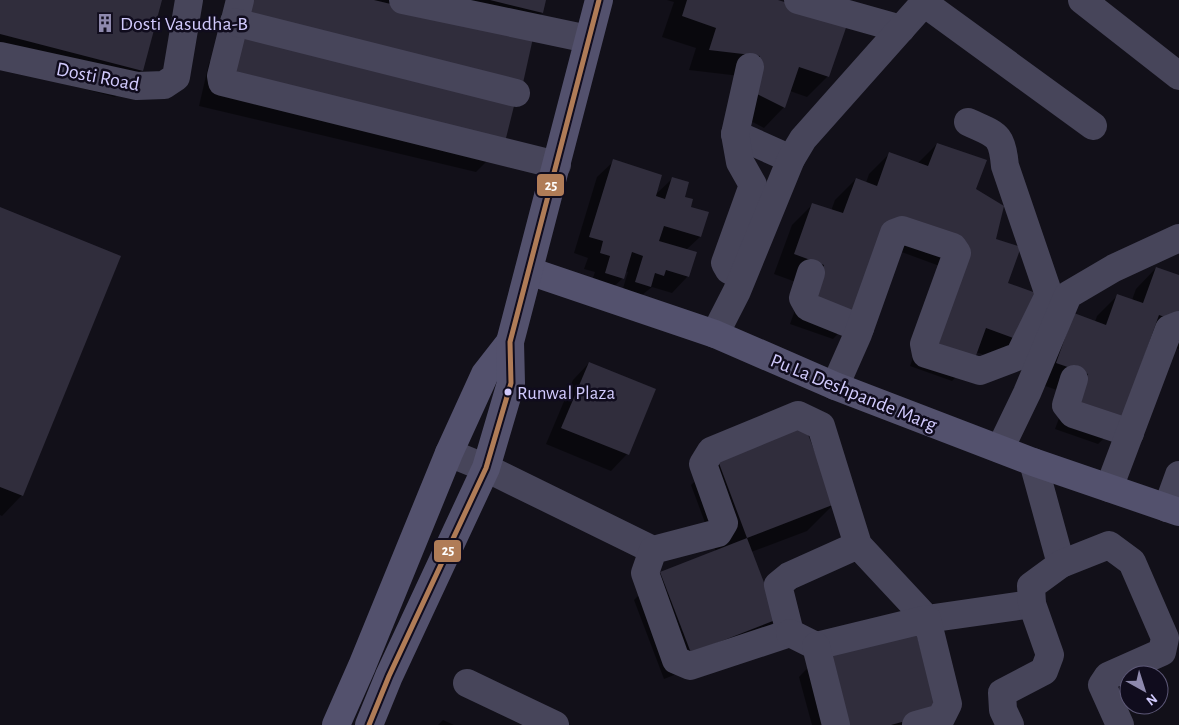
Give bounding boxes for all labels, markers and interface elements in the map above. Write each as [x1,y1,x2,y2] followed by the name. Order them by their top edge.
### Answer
[94,12,116,34] building icon: Dosti Vasudha-B
[120,14,248,34] place label: Dosti Vasudha-B
[54,59,141,95] street label: Dosti Road
[536,173,565,197] line badge: 25
[545,179,557,193] text: 25
[768,350,940,436] street label: Pu La Deshpande Marg
[517,384,615,403] place label: Runwal Plaza
[503,387,513,397] marker: Runwal Plaza
[433,539,462,563] line badge: 25
[442,544,454,558] text: 25
[1119,665,1169,715] north arrow
[1143,691,1160,708] text: N

